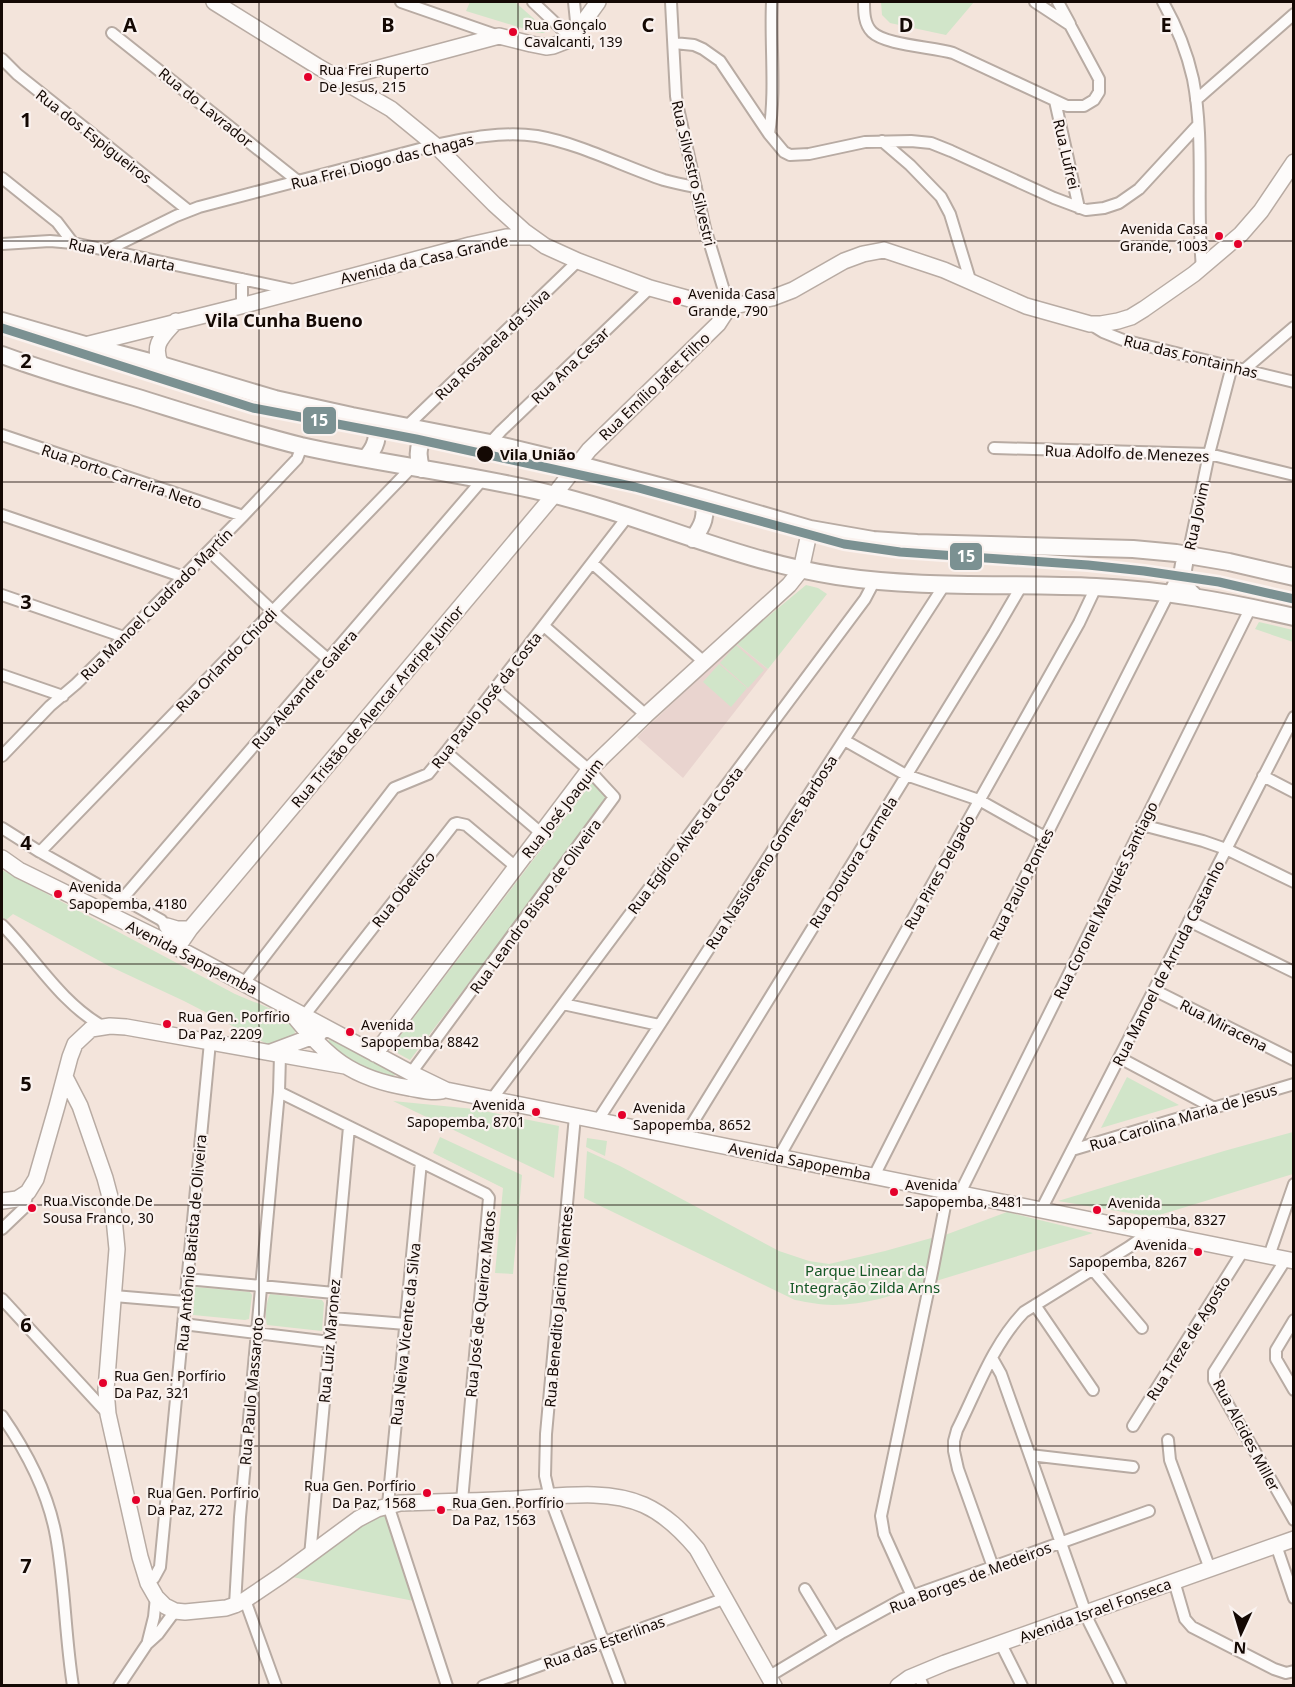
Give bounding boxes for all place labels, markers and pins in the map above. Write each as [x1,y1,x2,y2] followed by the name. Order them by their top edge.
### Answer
[524,15,623,51] place label: Rua Gonçalo Cavalcanti, 139
[507,26,519,38] marker: Rua Gonçalo Cavalcanti, 139
[319,60,429,96] place label: Rua Frei Ruperto De Jesus, 215
[302,71,314,83] marker: Rua Frei Ruperto De Jesus, 215
[1120,219,1208,255] place label: Avenida Casa Grande, 1003
[1213,230,1225,242] marker: Avenida Casa Grande, 1003
[1232,238,1244,250] unlabelled marker
[688,284,776,320] place label: Avenida Casa Grande, 790
[671,295,683,307] marker: Avenida Casa Grande, 790
[475,444,495,464] marker: Vila União
[500,444,576,464] place label: Vila União
[69,877,187,913] place label: Avenida Sapopemba, 4180
[52,888,64,900] marker: Avenida Sapopemba, 4180
[178,1007,290,1043] place label: Rua Gen. Porfírio Da Paz, 2209
[361,1015,479,1051] place label: Avenida Sapopemba, 8842
[161,1018,173,1030] marker: Rua Gen. Porfírio Da Paz, 2209
[344,1026,356,1038] marker: Avenida Sapopemba, 8842
[407,1095,525,1131] place label: Avenida Sapopemba, 8701
[633,1098,751,1134] place label: Avenida Sapopemba, 8652
[530,1106,542,1118] marker: Avenida Sapopemba, 8701
[616,1109,628,1121] marker: Avenida Sapopemba, 8652
[905,1175,1023,1211] place label: Avenida Sapopemba, 8481
[888,1186,900,1198] marker: Avenida Sapopemba, 8481
[43,1191,154,1227] place label: Rua Visconde De Sousa Franco, 30
[1108,1193,1226,1229] place label: Avenida Sapopemba, 8327
[26,1202,38,1214] marker: Rua Visconde De Sousa Franco, 30
[1091,1204,1103,1216] marker: Avenida Sapopemba, 8327
[1069,1235,1187,1271] place label: Avenida Sapopemba, 8267
[1192,1246,1204,1258] marker: Avenida Sapopemba, 8267
[114,1366,226,1402] place label: Rua Gen. Porfírio Da Paz, 321
[97,1377,109,1389] marker: Rua Gen. Porfírio Da Paz, 321
[304,1476,416,1512] place label: Rua Gen. Porfírio Da Paz, 1568
[147,1483,259,1519] place label: Rua Gen. Porfírio Da Paz, 272
[421,1487,433,1499] marker: Rua Gen. Porfírio Da Paz, 1568
[452,1493,564,1529] place label: Rua Gen. Porfírio Da Paz, 1563
[130,1494,142,1506] marker: Rua Gen. Porfírio Da Paz, 272
[435,1504,447,1516] marker: Rua Gen. Porfírio Da Paz, 1563

